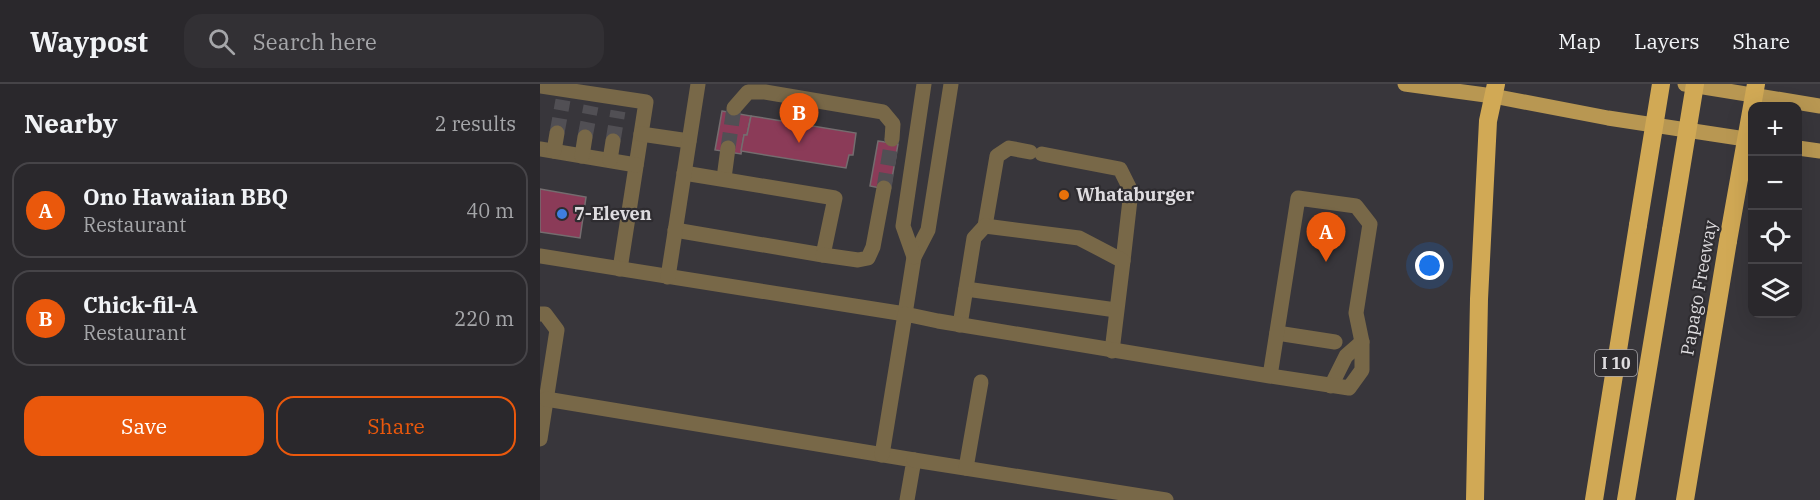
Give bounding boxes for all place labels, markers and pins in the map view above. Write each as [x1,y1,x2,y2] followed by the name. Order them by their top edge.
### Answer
[780,94,818,143] pin: B
[1076,183,1194,206] place label: Whataburger
[1057,188,1071,202] marker: Whataburger
[574,202,652,225] place label: 7-Eleven
[555,207,569,221] marker: 7-Eleven
[1306,212,1346,262] pin: A

